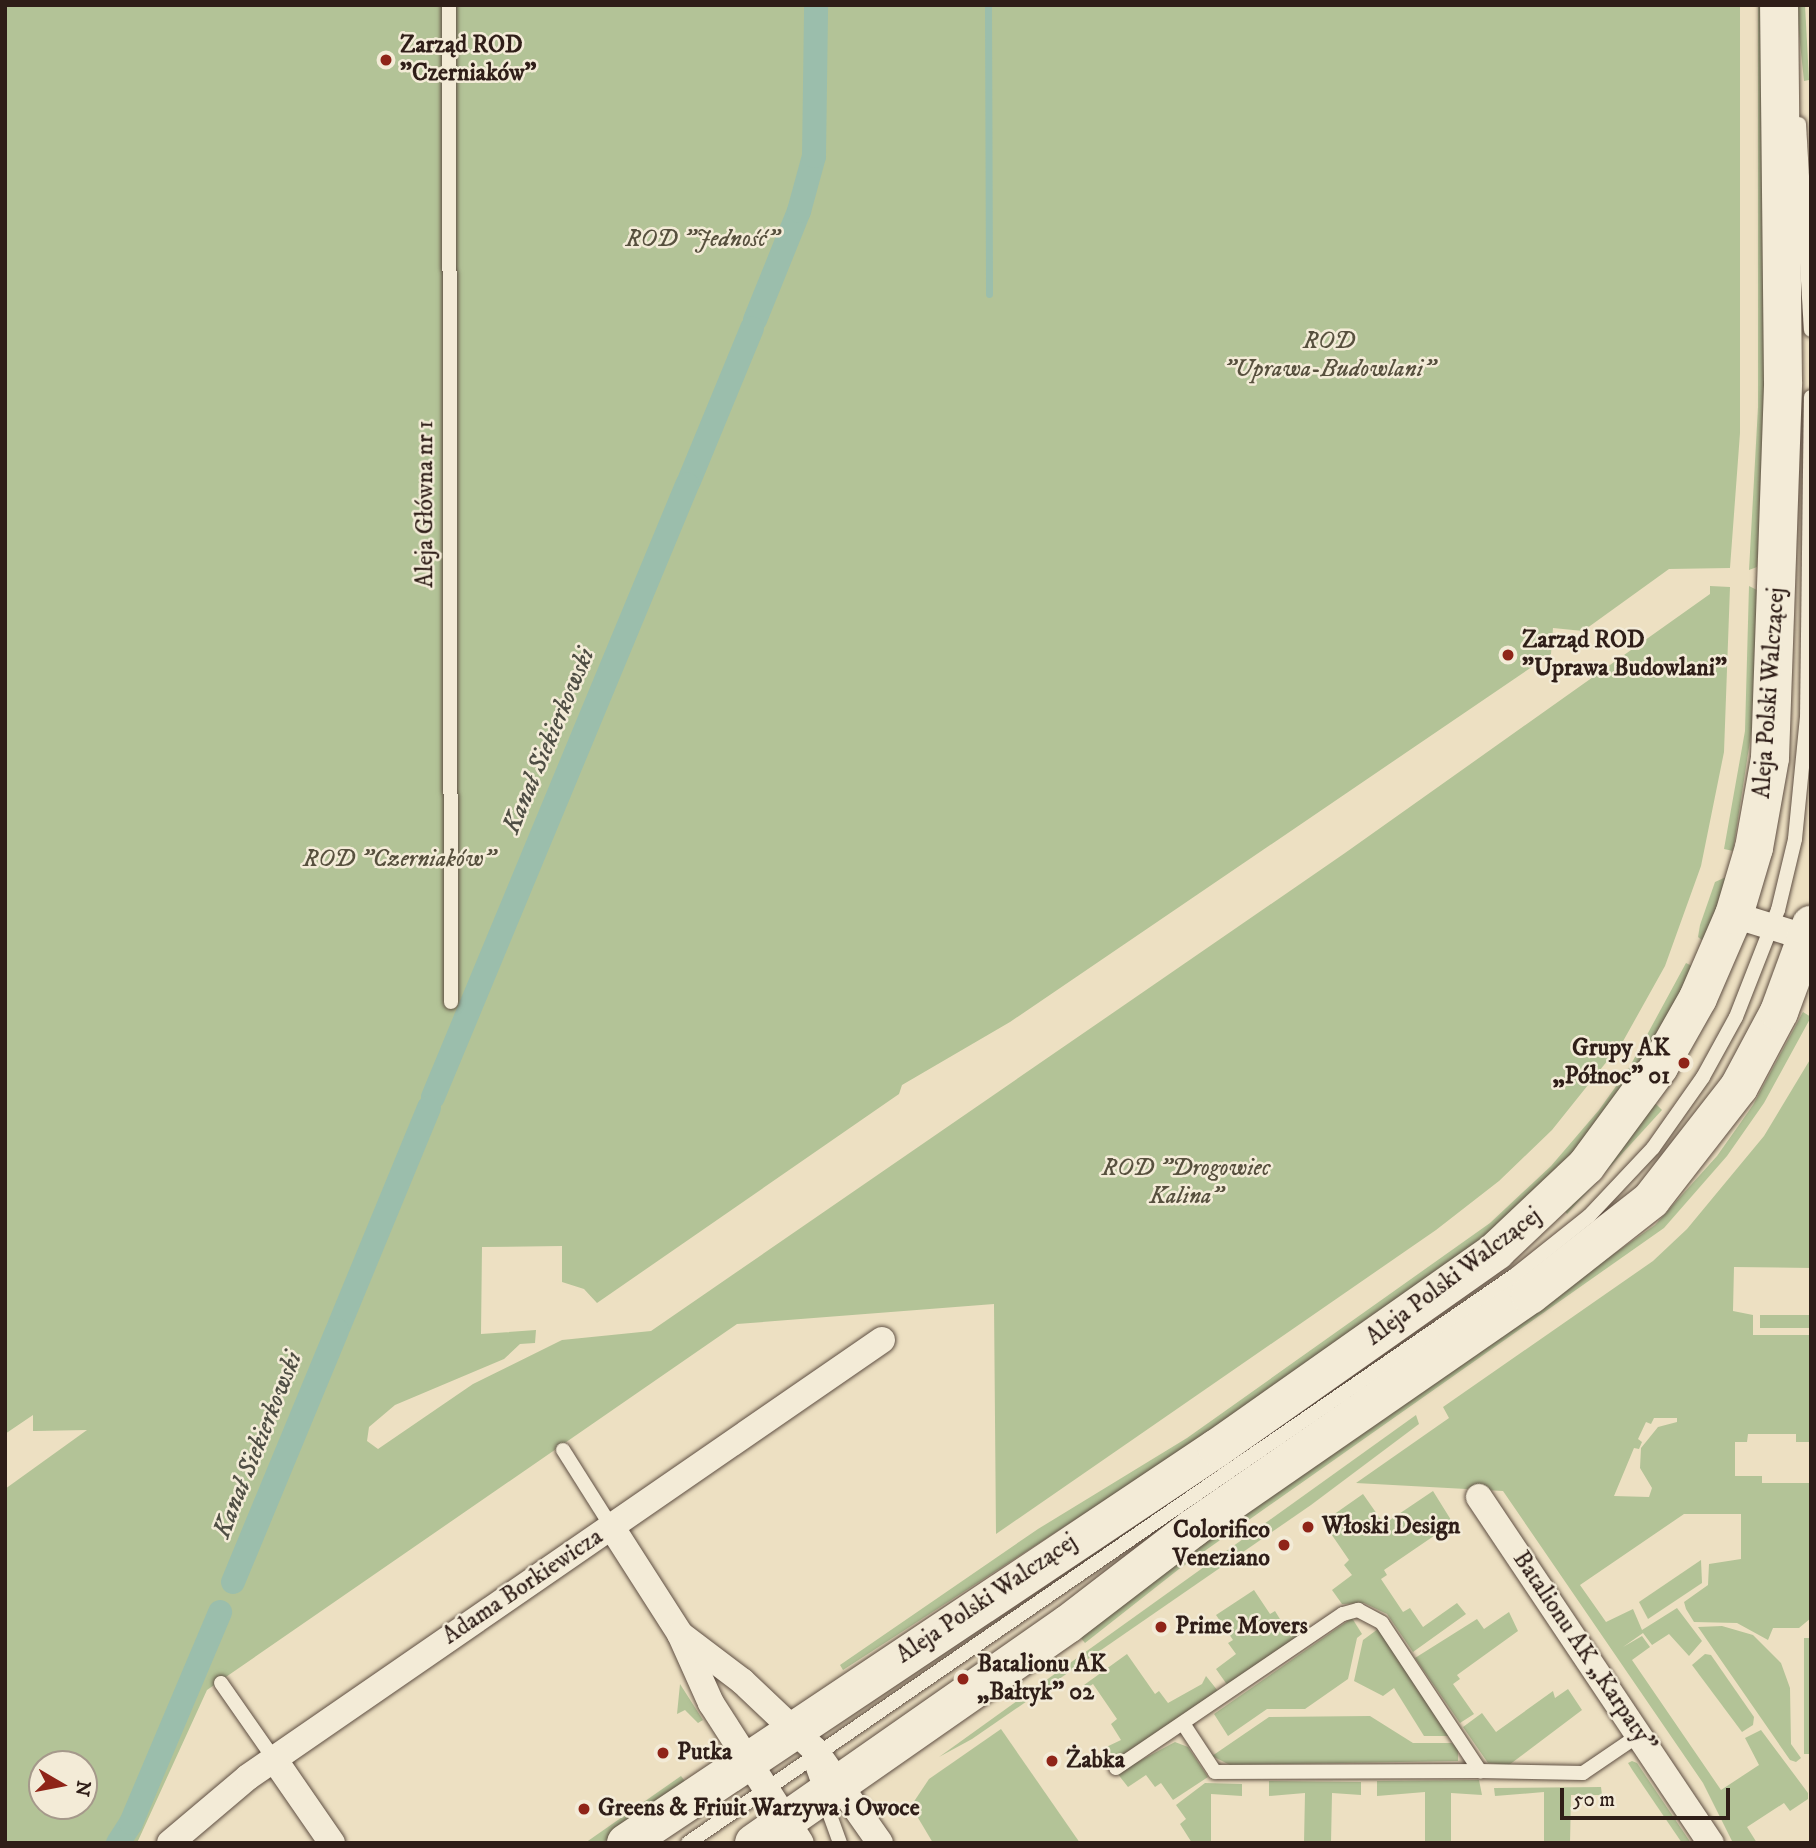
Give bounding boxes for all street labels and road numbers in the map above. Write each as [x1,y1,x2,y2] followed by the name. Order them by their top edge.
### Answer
[412,420,440,588] street label: Aleja Główna nr 1
[1748,586,1792,800] street label: Aleja Polski Walczącej
[1361,1202,1547,1352] street label: Aleja Polski Walczącej
[437,1523,609,1651] street label: Adama Borkiewicza
[891,1528,1083,1670] street label: Aleja Polski Walczącej
[1506,1546,1662,1758] street label: Batalionu AK „Karpaty”

